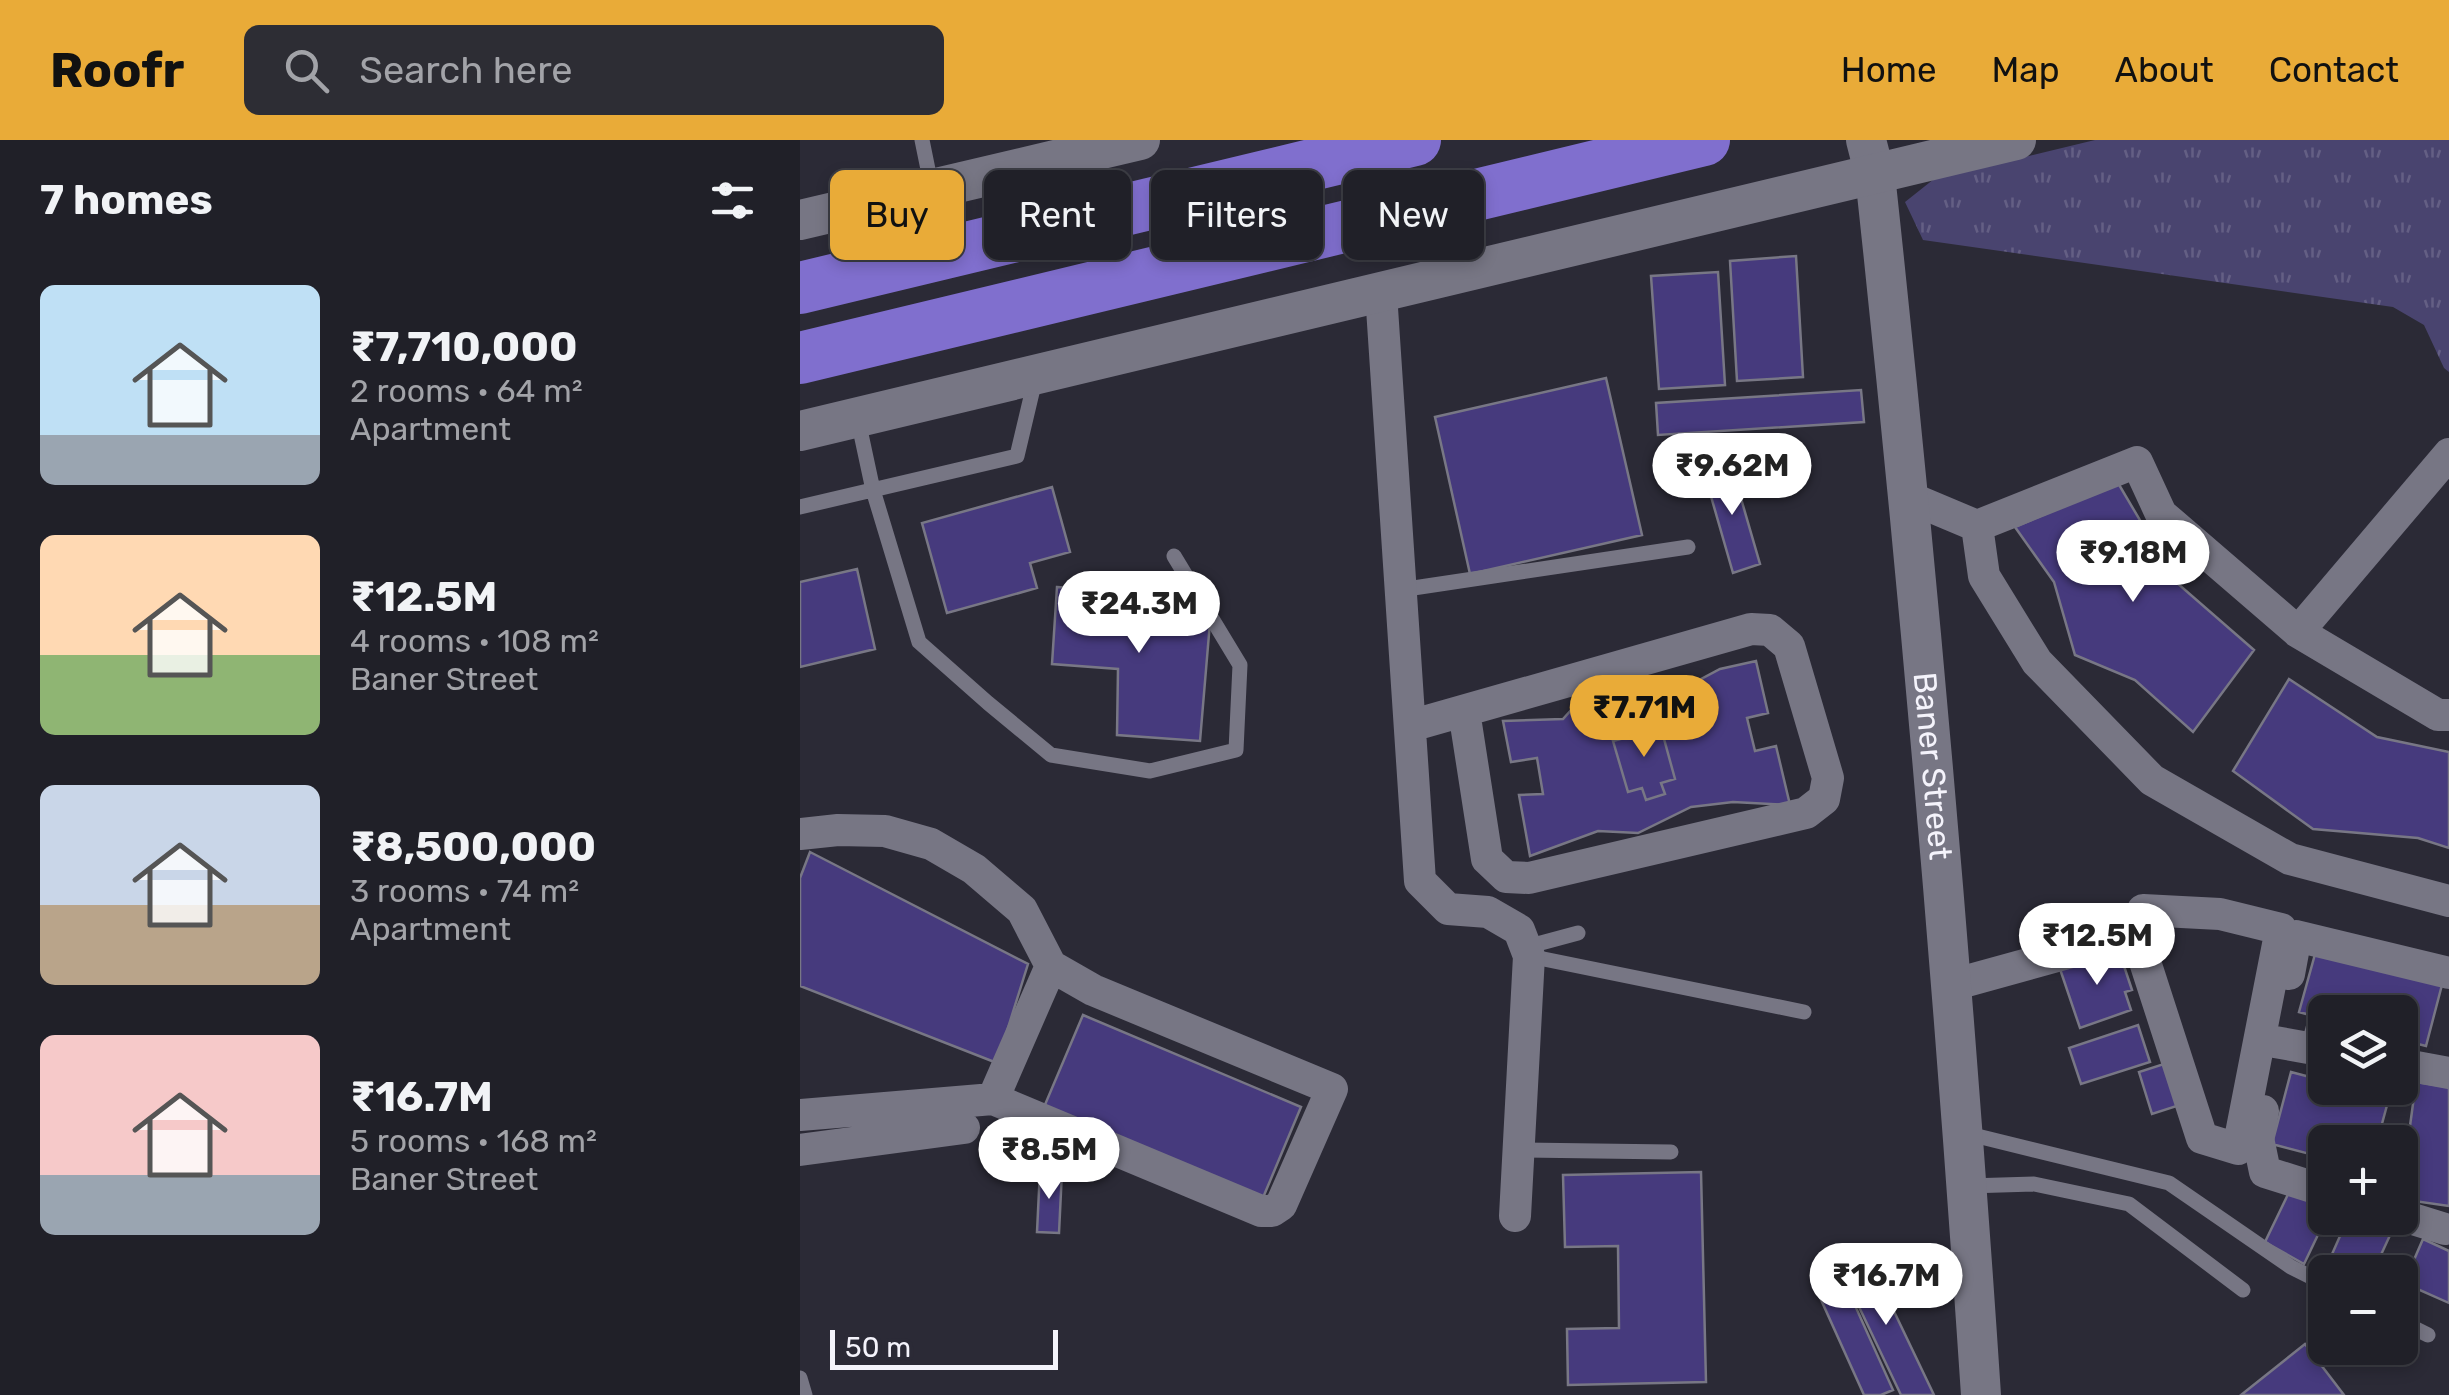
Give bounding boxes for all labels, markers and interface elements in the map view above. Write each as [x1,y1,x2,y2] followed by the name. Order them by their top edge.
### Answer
[244,25,944,115] search box
[50,42,184,99] text: Roofr
[279,43,334,98] icon: search
[359,47,573,93] text: Search here
[1841,49,1937,91] text: Home
[1992,49,2060,91] text: Map
[2115,49,2214,91] text: About
[2269,49,2399,91] text: Contact
[830,170,964,260] chip: Buy
[984,170,1131,260] chip: Rent
[1151,170,1323,260] chip: Filters
[1343,170,1484,260] chip: New
[705,173,760,228] icon: filters
[40,175,213,225] text: 7 homes
[350,322,578,372] text: ₹7,710,000
[120,325,240,445] icon: home
[350,372,583,410] text: 2 rooms · 64 m²
[350,410,511,448] text: Apartment
[1651,433,1813,518] pin: ₹9.62M
[1674,446,1790,484] text: ₹9.62M
[2052,520,2214,605] pin: ₹9.18M
[2078,533,2188,571] text: ₹9.18M
[1058,571,1220,656] pin: ₹24.3M
[350,572,497,622] text: ₹12.5M
[120,575,240,695] icon: home
[1080,584,1198,622] text: ₹24.3M
[350,622,599,660] text: 4 rooms · 108 m²
[350,660,538,698] text: Baner Street
[1906,671,1960,861] street label: Baner Street
[1563,675,1725,760] pin: ₹7.71M
[1592,688,1696,726] text: ₹7.71M
[350,822,596,872] text: ₹8,500,000
[120,825,240,945] icon: home
[350,872,579,910] text: 3 rooms · 74 m²
[2016,903,2178,988] pin: ₹12.5M
[350,910,511,948] text: Apartment
[2041,916,2153,954] text: ₹12.5M
[2308,995,2418,1365] map controls
[2308,995,2418,1105] button: layers
[350,1072,493,1122] text: ₹16.7M
[120,1075,240,1195] icon: home
[979,1117,1119,1202] pin: ₹8.5M
[350,1122,597,1160] text: 5 rooms · 168 m²
[2308,1125,2418,1235] button: +
[1001,1130,1097,1168] text: ₹8.5M
[350,1160,538,1198] text: Baner Street
[1805,1243,1967,1328] pin: ₹16.7M
[2308,1255,2418,1365] button: −
[1832,1256,1940,1294] text: ₹16.7M
[830,1325,1058,1370] scale bar
[845,1331,911,1364] text: 50 m

